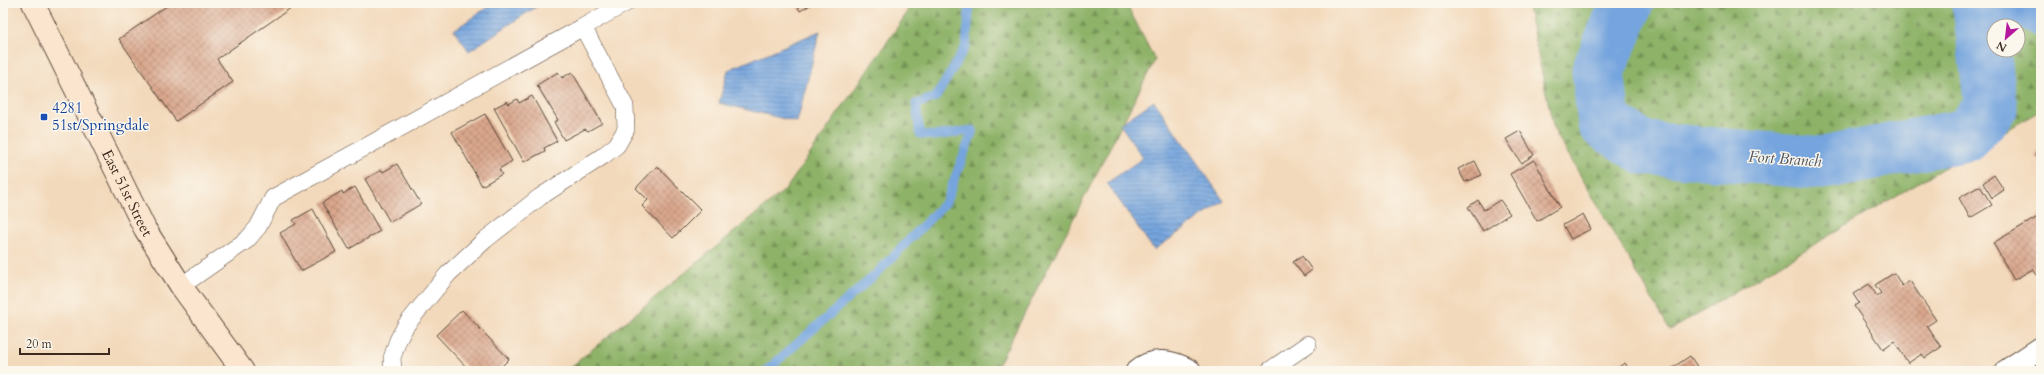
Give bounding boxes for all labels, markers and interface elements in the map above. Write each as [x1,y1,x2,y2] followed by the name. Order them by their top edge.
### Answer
[1986,18,2026,58] north arrow
[1993,37,2009,55] text: N
[52,98,149,135] place label: 4281 51st/Springdale
[39,112,49,122] marker: 4281 51st/Springdale
[1748,145,1822,173] water label: Fort Branch
[97,146,157,241] street label: East 51st Street
[20,330,109,356] scale bar
[26,336,53,352] text: 20 m

